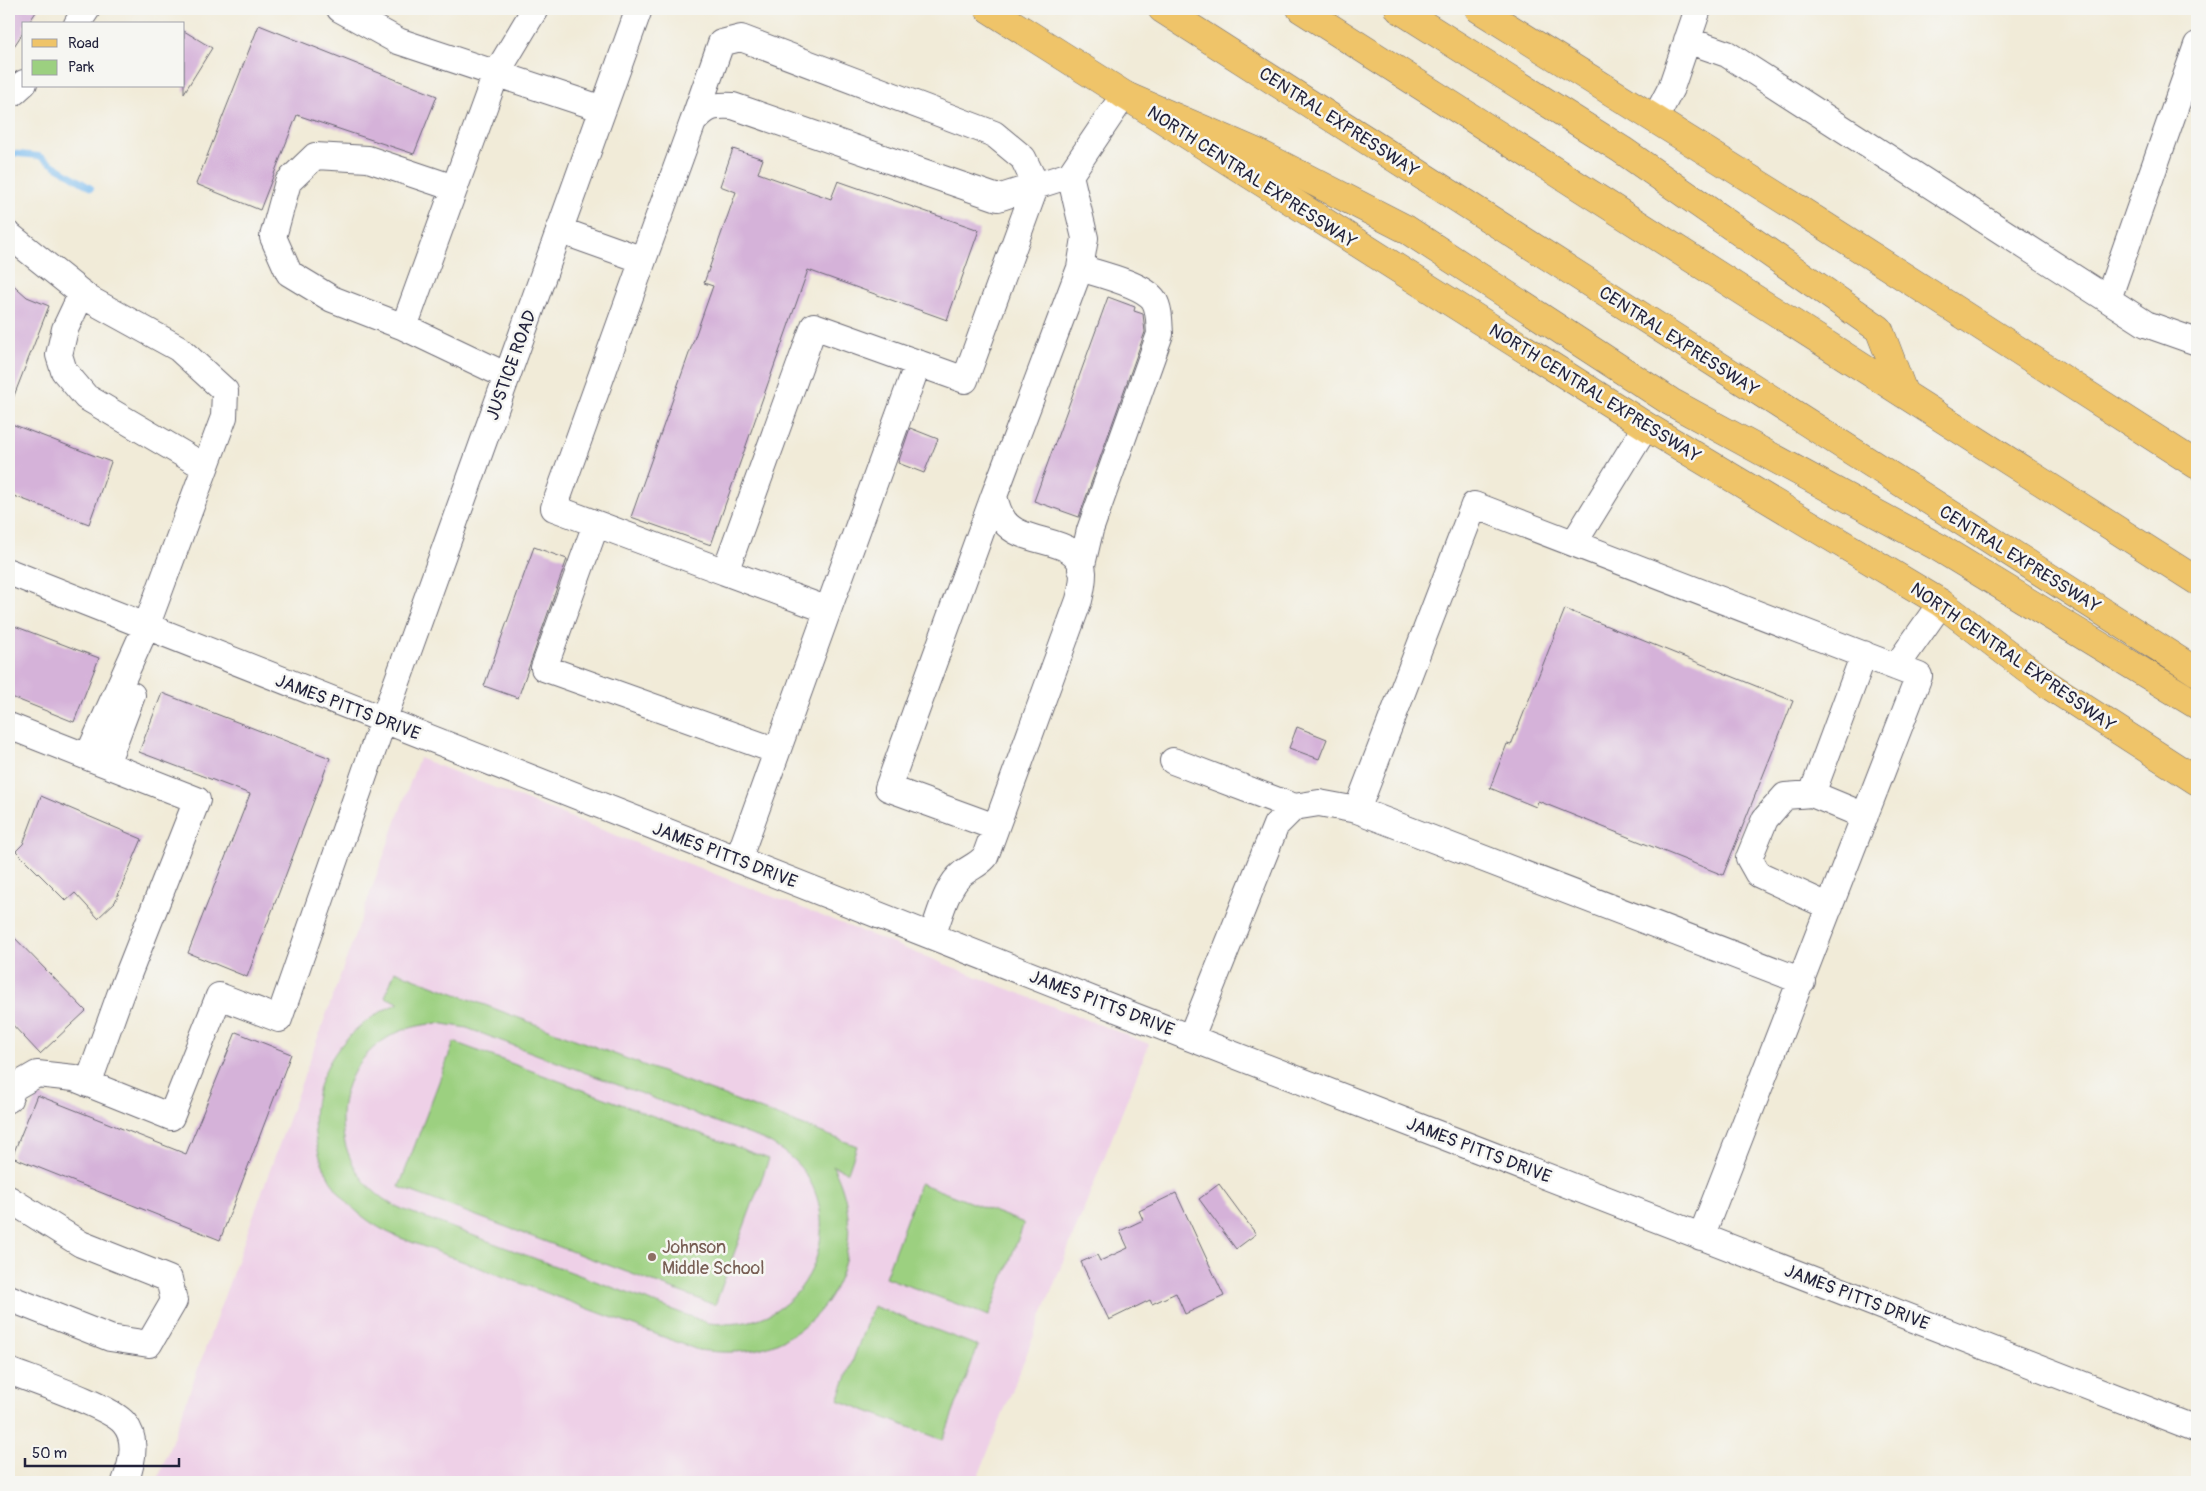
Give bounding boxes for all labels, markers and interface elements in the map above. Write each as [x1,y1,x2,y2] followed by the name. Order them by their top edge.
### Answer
[22,22,185,88] legend
[68,34,99,53] text: Road
[68,58,95,77] text: Park
[1255,62,1423,183] street label: CENTRAL EXPRESSWAY
[1143,101,1361,254] street label: NORTH CENTRAL EXPRESSWAY
[1595,281,1763,402] street label: CENTRAL EXPRESSWAY
[481,307,542,423] street label: JUSTICE ROAD
[1485,319,1705,468] street label: NORTH CENTRAL EXPRESSWAY
[1935,500,2105,619] street label: CENTRAL EXPRESSWAY
[1906,578,2120,737] street label: NORTH CENTRAL EXPRESSWAY
[272,669,424,746] street label: JAMES PITTS DRIVE
[649,817,801,894] street label: JAMES PITTS DRIVE
[1026,965,1178,1042] street label: JAMES PITTS DRIVE
[1403,1112,1555,1189] street label: JAMES PITTS DRIVE
[662,1236,765,1280] place label: Johnson Middle School
[646,1251,658,1263] marker: Johnson Middle School
[1781,1259,1933,1336] street label: JAMES PITTS DRIVE
[25,1436,179,1468] scale bar
[32,1444,67,1463] text: 50 m

